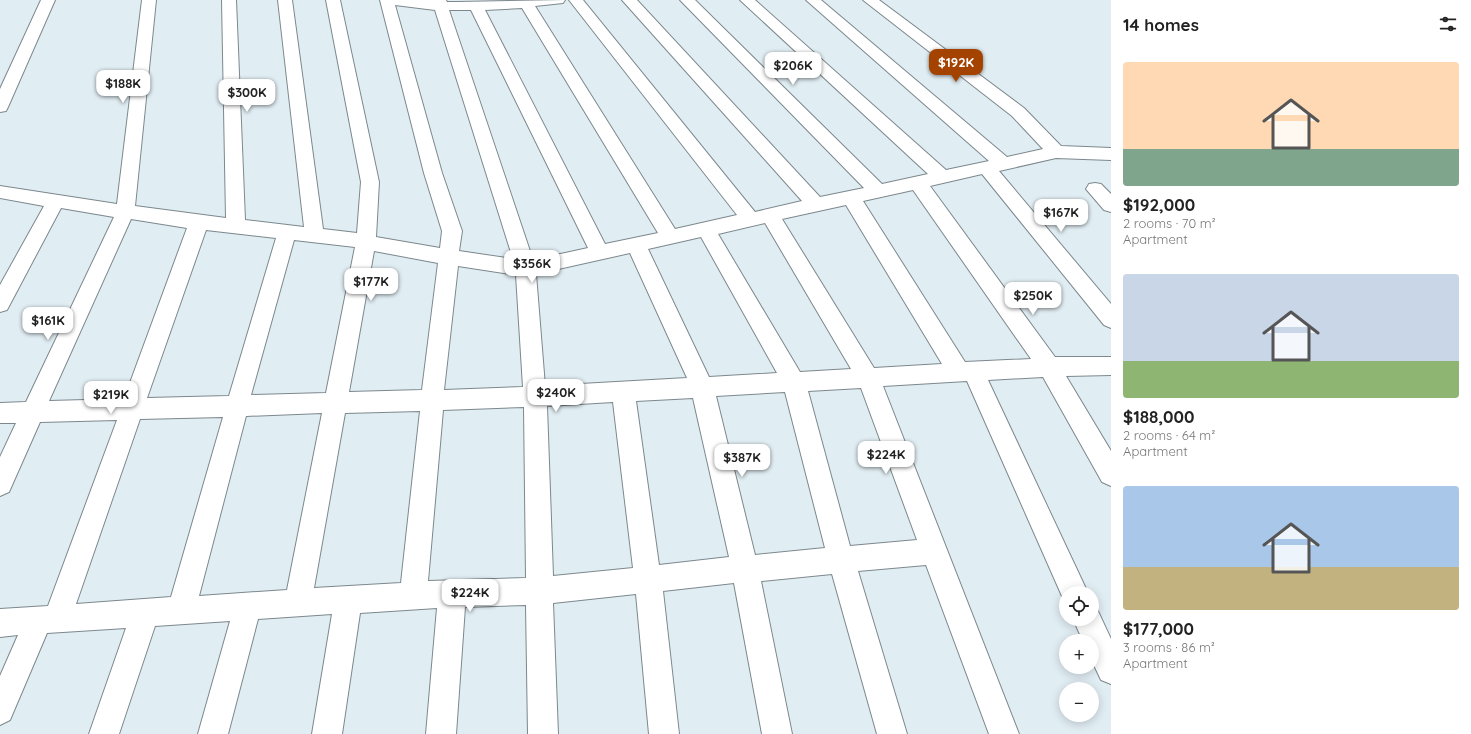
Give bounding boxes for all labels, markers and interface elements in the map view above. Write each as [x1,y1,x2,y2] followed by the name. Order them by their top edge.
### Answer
[1437,13,1459,35] icon: filters
[1123,14,1199,35] text: 14 homes
[928,49,984,83] pin: $192K
[765,52,821,86] pin: $206K
[938,54,974,70] text: $192K
[774,57,812,73] text: $206K
[95,70,151,104] pin: $188K
[105,75,141,91] text: $188K
[219,79,275,113] pin: $300K
[227,84,267,100] text: $300K
[1255,88,1327,160] icon: home
[1123,194,1195,215] text: $192,000
[1033,199,1089,233] pin: $167K
[1043,204,1079,220] text: $167K
[1123,215,1216,231] text: 2 rooms · 70 m²
[1123,231,1188,247] text: Apartment
[504,250,560,284] pin: $356K
[513,255,551,271] text: $356K
[343,268,399,302] pin: $177K
[353,273,389,289] text: $177K
[1005,282,1061,316] pin: $250K
[1013,287,1053,303] text: $250K
[1255,300,1327,372] icon: home
[20,307,76,341] pin: $161K
[31,312,65,328] text: $161K
[528,379,584,413] pin: $240K
[83,381,139,415] pin: $219K
[536,384,576,400] text: $240K
[93,386,129,402] text: $219K
[1123,406,1194,427] text: $188,000
[1123,427,1215,443] text: 2 rooms · 64 m²
[858,441,914,475] pin: $224K
[1123,443,1188,459] text: Apartment
[714,444,770,478] pin: $387K
[867,446,905,462] text: $224K
[723,449,761,465] text: $387K
[1255,512,1327,584] icon: home
[442,579,498,613] pin: $224K
[451,584,489,600] text: $224K
[1059,586,1099,722] map controls
[1059,586,1099,626] button: locate
[1123,618,1194,639] text: $177,000
[1059,634,1099,674] button: +
[1123,639,1215,655] text: 3 rooms · 86 m²
[1123,655,1188,671] text: Apartment
[1059,682,1099,722] button: −

